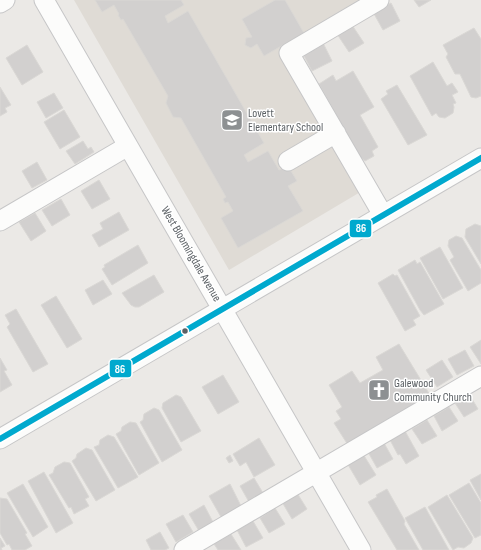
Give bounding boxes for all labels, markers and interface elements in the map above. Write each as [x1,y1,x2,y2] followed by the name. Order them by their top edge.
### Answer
[248,106,323,135] place label: Lovett Elementary School
[219,107,245,133] school or university icon: Lovett Elementary School
[158,204,224,304] street label: West Bloomingdale Avenue
[349,219,372,238] line badge: 86
[356,222,366,235] text: 86
[180,326,190,336] unlabelled marker
[109,359,132,378] line badge: 86
[115,363,125,376] text: 86
[394,376,472,405] place label: Galewood Community Church
[366,377,392,403] church icon: Galewood Community Church

